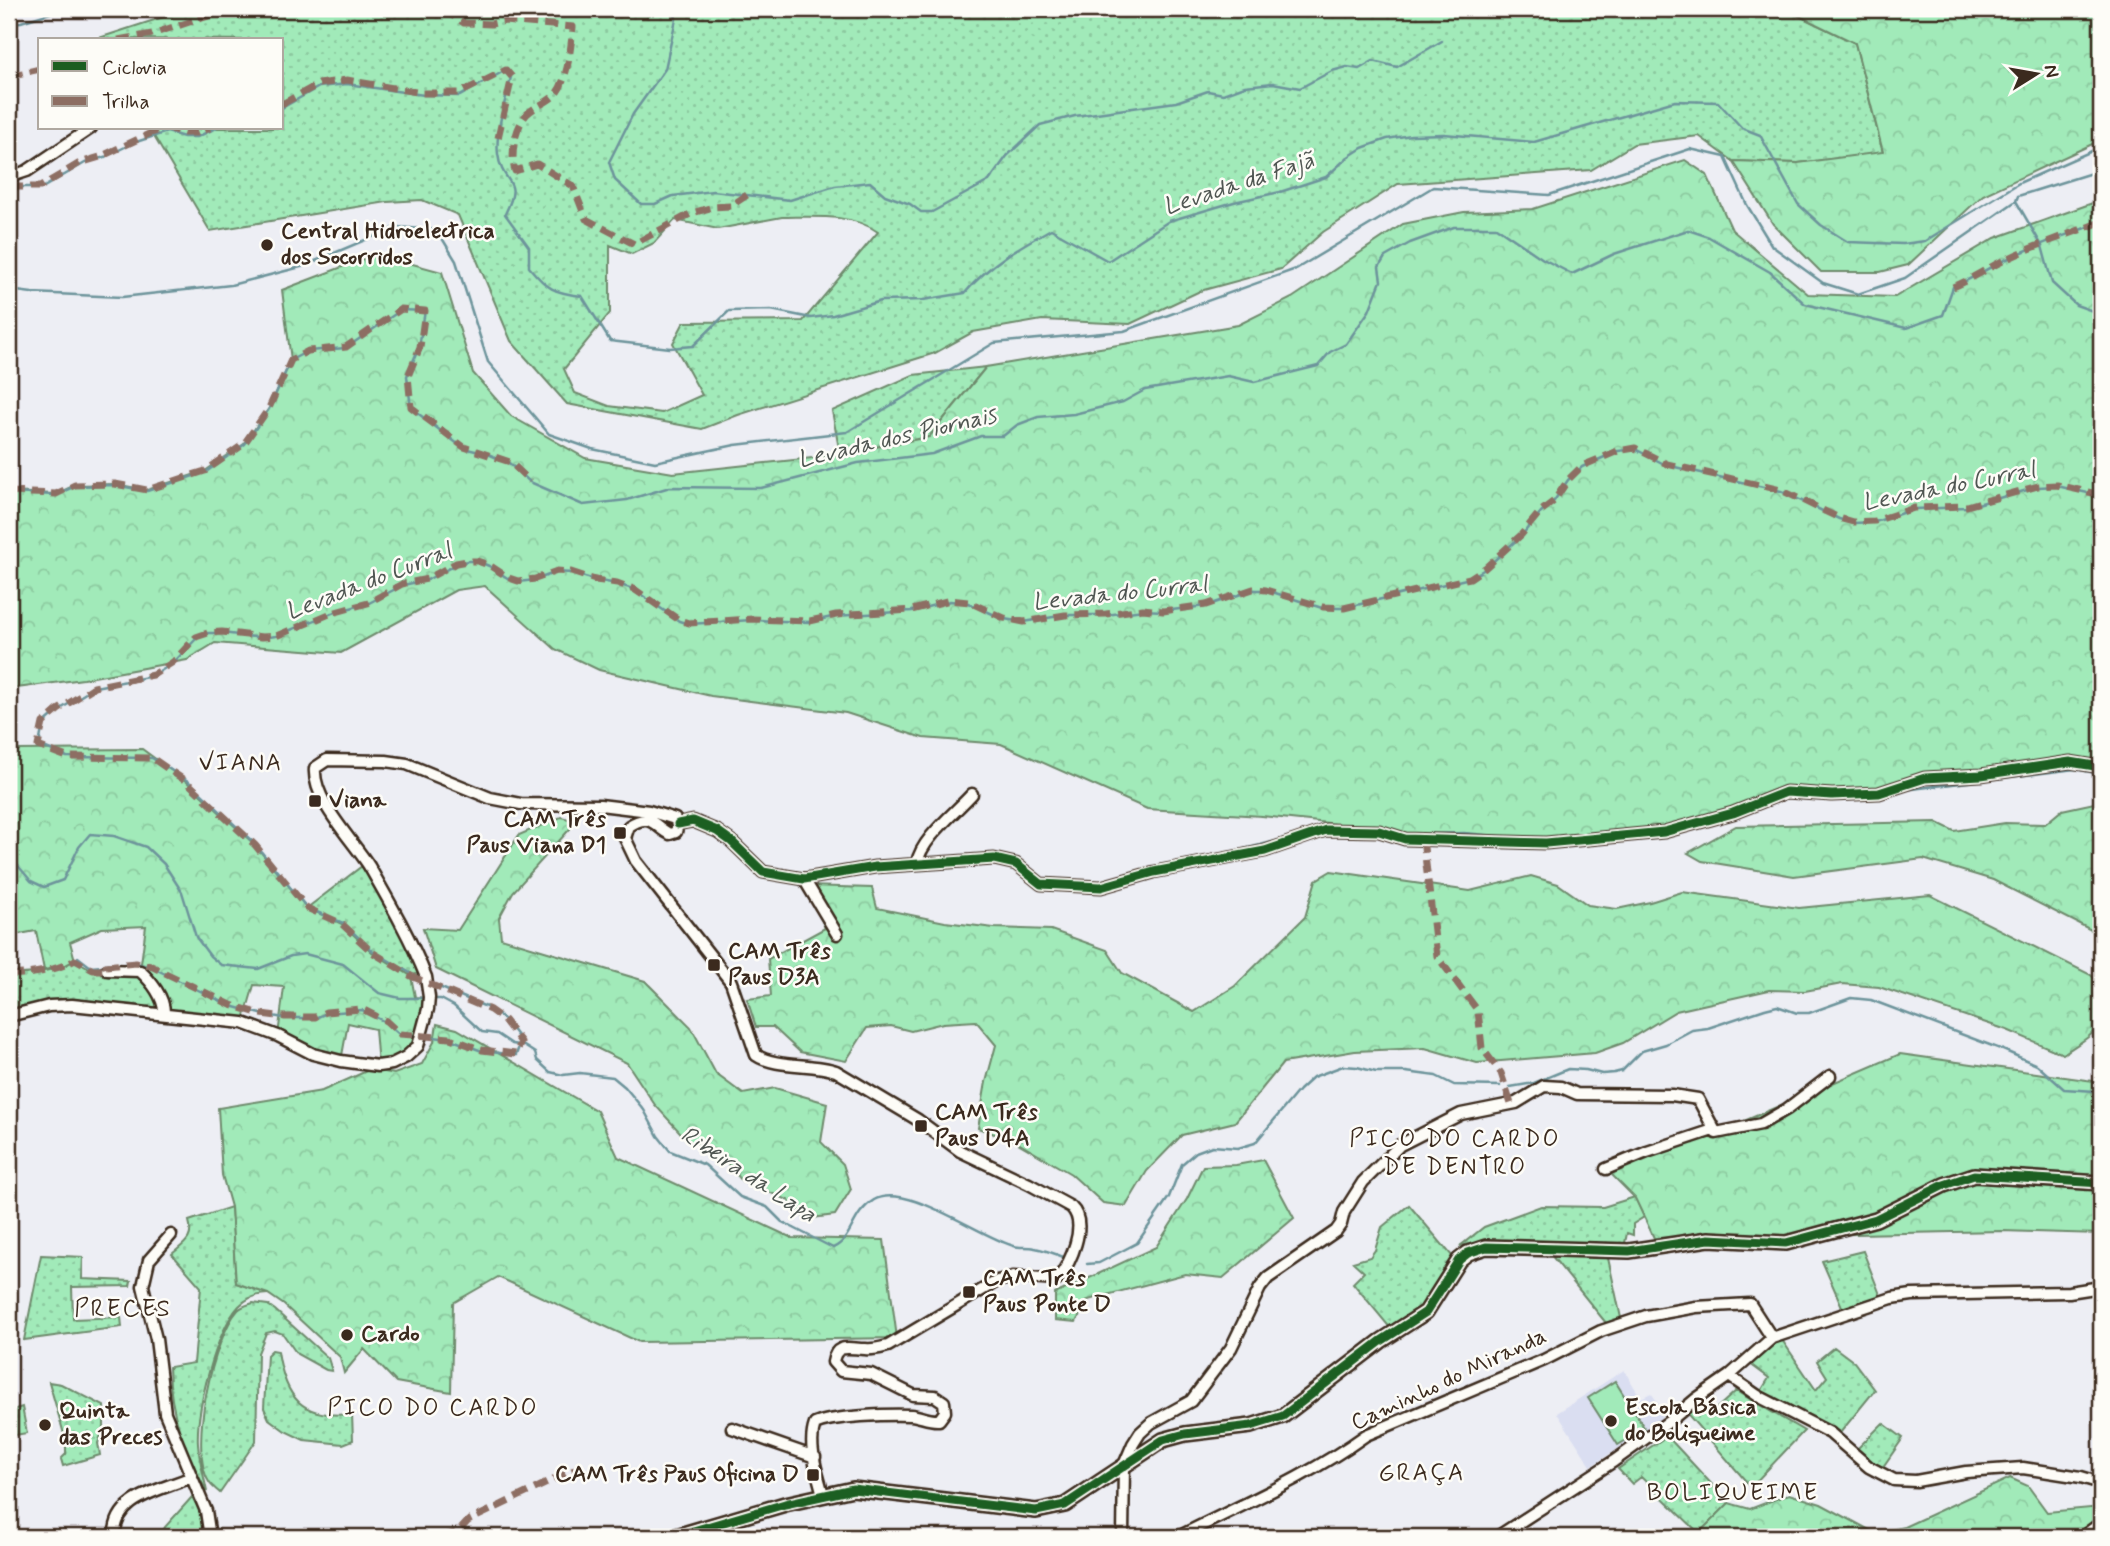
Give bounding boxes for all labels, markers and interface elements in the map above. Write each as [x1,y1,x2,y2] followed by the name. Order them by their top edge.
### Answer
[38,38,284,130] legend
[2002,38,2072,108] north arrow
[102,54,167,82] text: Ciclovia
[2038,62,2065,80] text: N
[102,88,150,116] text: Trilha
[1160,145,1320,223] water label: Levada da Fajã
[281,217,495,273] place label: Central Hidroelectrica dos Socorridos
[259,237,275,253] marker: Central Hidroelectrica dos Socorridos
[795,400,1002,476] water label: Levada dos Piornais
[1860,455,2040,519] water label: Levada do Curral
[282,535,458,628] water label: Levada do Curral
[1031,569,1211,619] water label: Levada do Curral
[199,748,283,779] district label: VIANA
[329,786,387,816] place label: Viana
[307,793,323,809] marker: Viana
[467,805,607,861] place label: CAM Três Paus Viana D1
[612,825,628,841] marker: CAM Três Paus Viana D1
[728,937,831,993] place label: CAM Três Paus D3A
[706,957,722,973] marker: CAM Três Paus D3A
[935,1098,1038,1154] place label: CAM Três Paus D4A
[913,1118,929,1134] marker: CAM Três Paus D4A
[674,1120,822,1231] water label: Ribeira da Lapa
[1349,1124,1561,1183] district label: PICO DO CARDO DE DENTRO
[983,1264,1111,1320] place label: CAM Três Paus Ponte D
[961,1284,977,1300] marker: CAM Três Paus Ponte D
[74,1294,172,1325] district label: PRECES
[361,1320,420,1350] place label: Cardo
[1346,1322,1552,1438] street label: Caminho do Miranda
[339,1327,355,1343] marker: Cardo
[327,1393,539,1424] district label: PICO DO CARDO
[1625,1393,1756,1449] place label: Escola Básica do Boliqueime
[59,1397,162,1453] place label: Quinta das Preces
[1603,1413,1619,1429] marker: Escola Básica do Boliqueime
[37,1417,53,1433] marker: Quinta das Preces
[1379,1458,1465,1489] district label: GRAÇA
[555,1460,799,1490] place label: CAM Três Paus Oficina D
[805,1467,821,1483] marker: CAM Três Paus Oficina D
[1647,1478,1819,1509] district label: BOLIQUEIME

